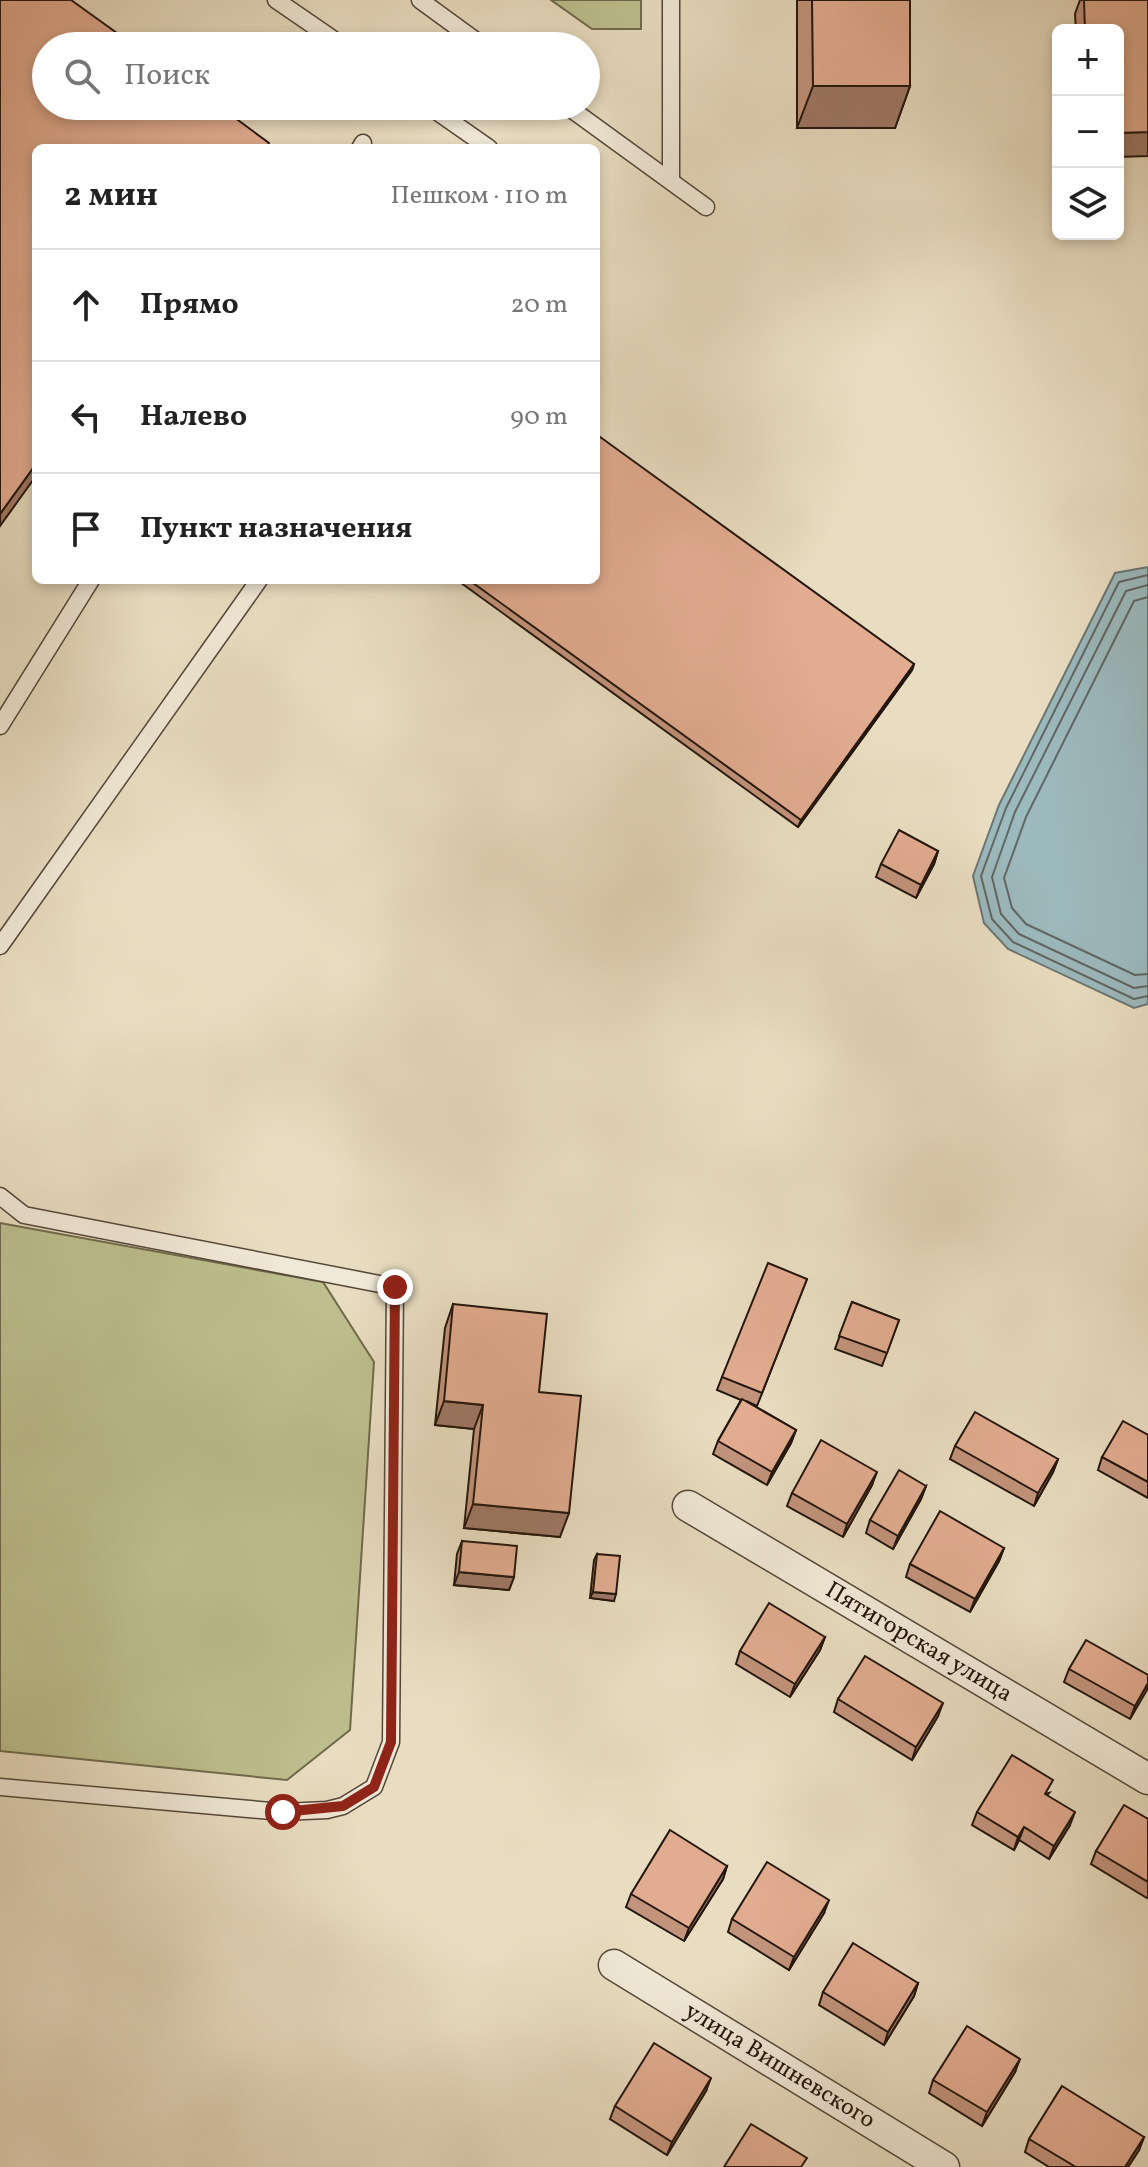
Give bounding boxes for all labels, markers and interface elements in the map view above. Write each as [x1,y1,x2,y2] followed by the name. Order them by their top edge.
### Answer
[1052,24,1124,240] map controls
[1052,24,1124,96] button: +
[32,32,600,120] search box
[60,54,104,98] icon: search
[124,55,210,97] text: Поиск
[1052,96,1124,168] button: −
[1052,168,1124,240] button: layers
[64,173,158,220] text: 2 мин
[391,178,568,214] text: Пешком · 110 m
[64,283,108,327] icon: ahead
[140,284,239,326] text: Прямо
[510,287,568,323] text: 20 m
[64,395,108,439] icon: left
[140,396,247,438] text: Налево
[510,399,568,435] text: 90 m
[64,507,108,551] icon: arrive
[140,508,412,550] text: Пункт назначения
[377,1269,413,1305] route end
[818,1574,1019,1712] street label: Пятигорская улица
[265,1794,301,1830] route start
[677,1995,881,2138] street label: улица Вишневского

